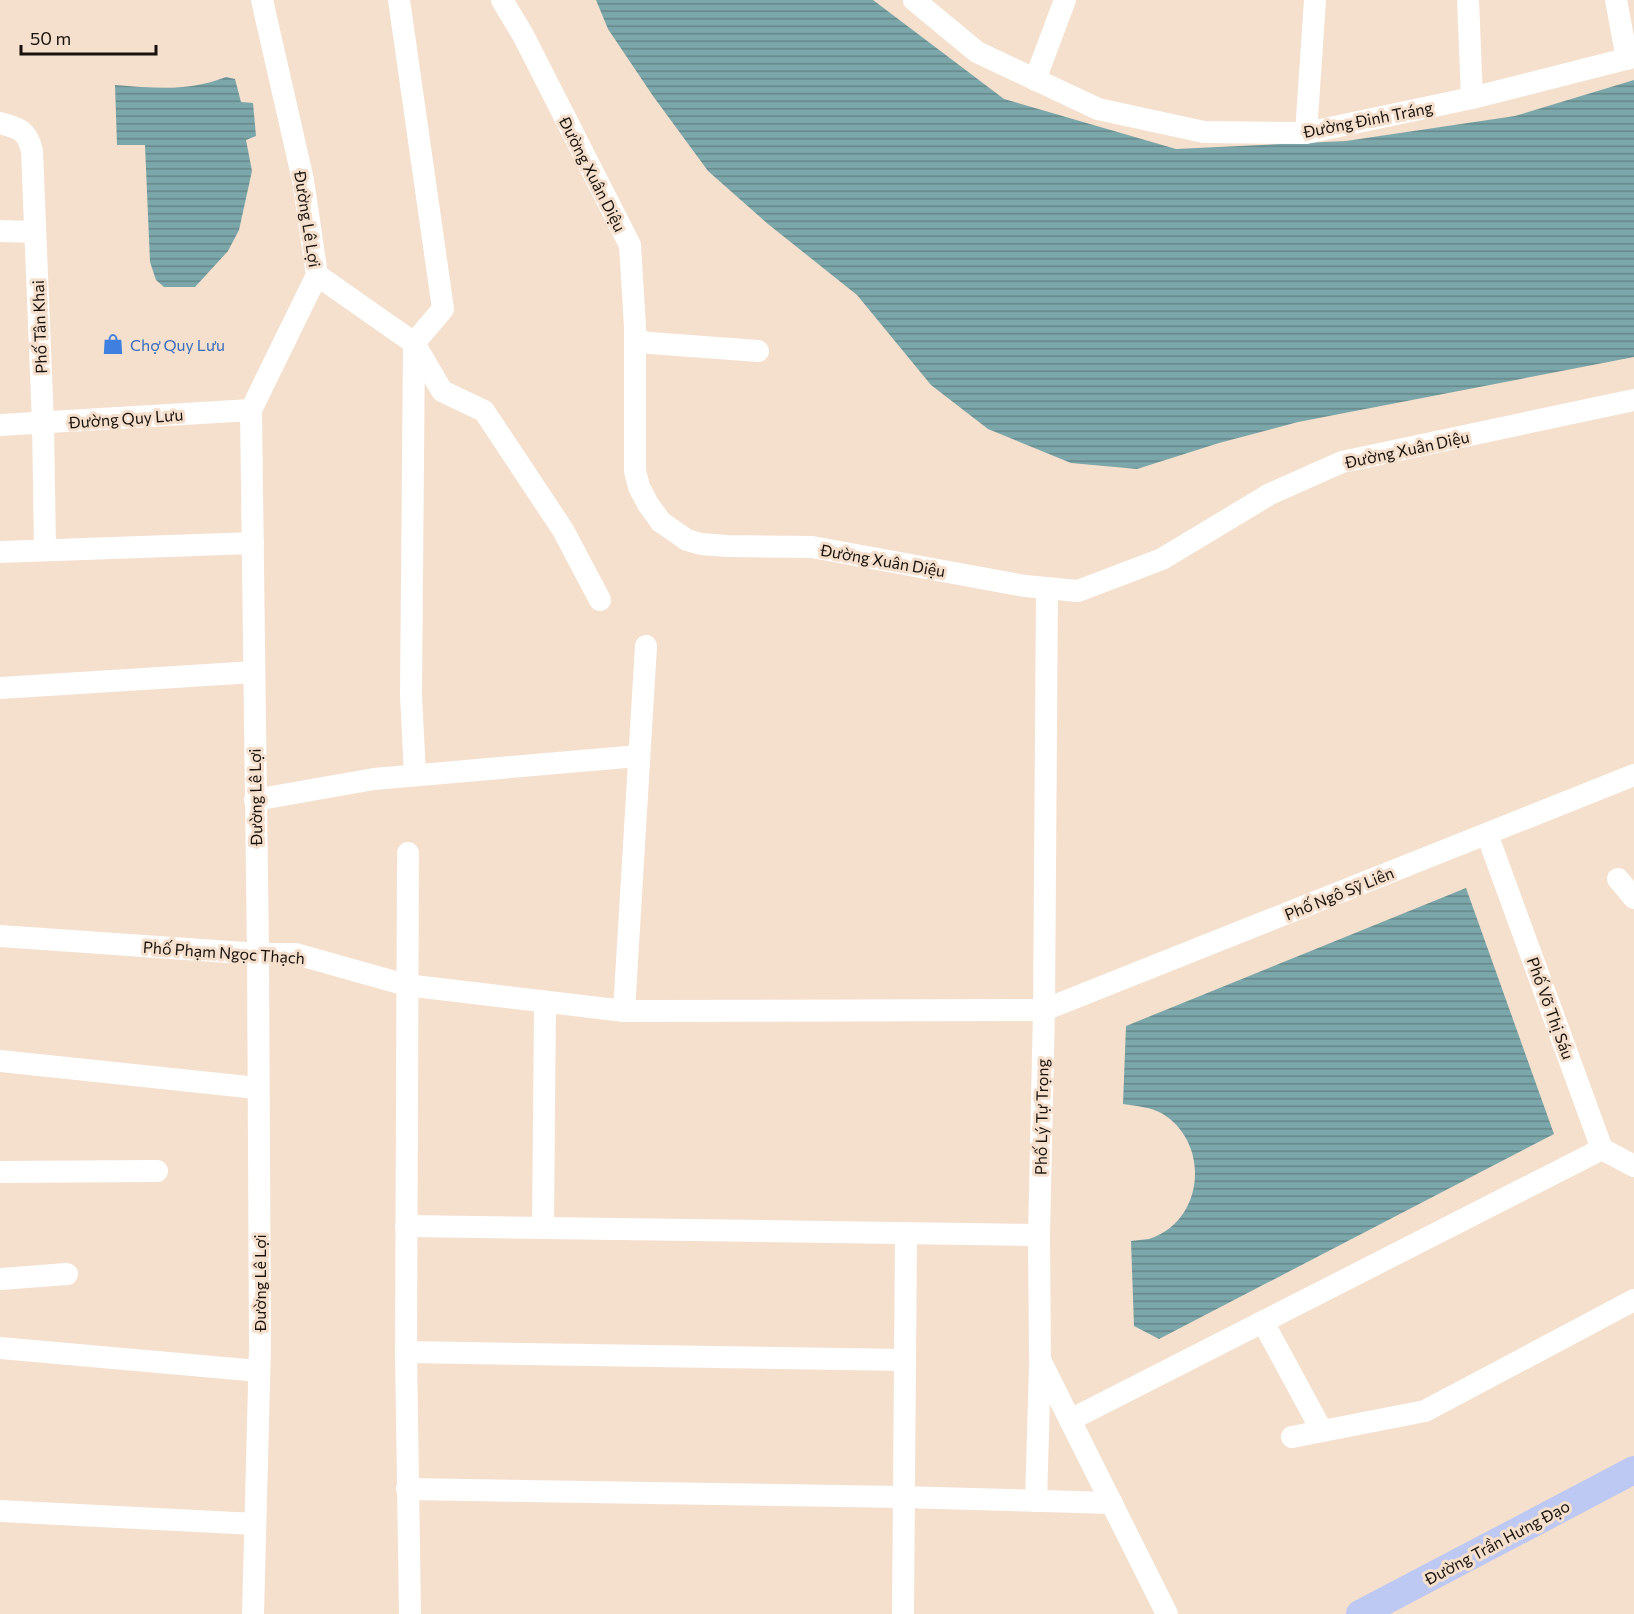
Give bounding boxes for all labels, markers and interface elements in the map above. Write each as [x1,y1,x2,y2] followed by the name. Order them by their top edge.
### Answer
[21,18,156,56] scale bar
[30,27,71,49] text: 50 m
[1301,97,1435,141] street label: Đường Đinh Tráng
[555,113,630,235] street label: Đường Xuân Diệu
[291,169,325,268] street label: Đường Lê Lợi
[28,280,50,374] street label: Phố Tân Khai
[101,332,125,356] shop icon: Chợ Quy Lưu
[130,335,225,354] place label: Chợ Quy Lưu
[67,405,184,432] street label: Đường Quy Lưu
[1342,427,1471,472] street label: Đường Xuân Diệu
[818,540,947,580] street label: Đường Xuân Diệu
[245,748,265,847] street label: Đường Lê Lợi
[1282,862,1396,924] street label: Phố Ngô Sỹ Liên
[142,937,306,967] street label: Phố Phạm Ngọc Thạch
[1524,954,1578,1062] street label: Phố Võ Thị Sáu
[1030,1058,1052,1175] street label: Phố Lý Tự Trọng
[250,1234,269,1333] street label: Đường Lê Lợi
[1420,1496,1573,1589] street label: Đường Trần Hưng Đạo

